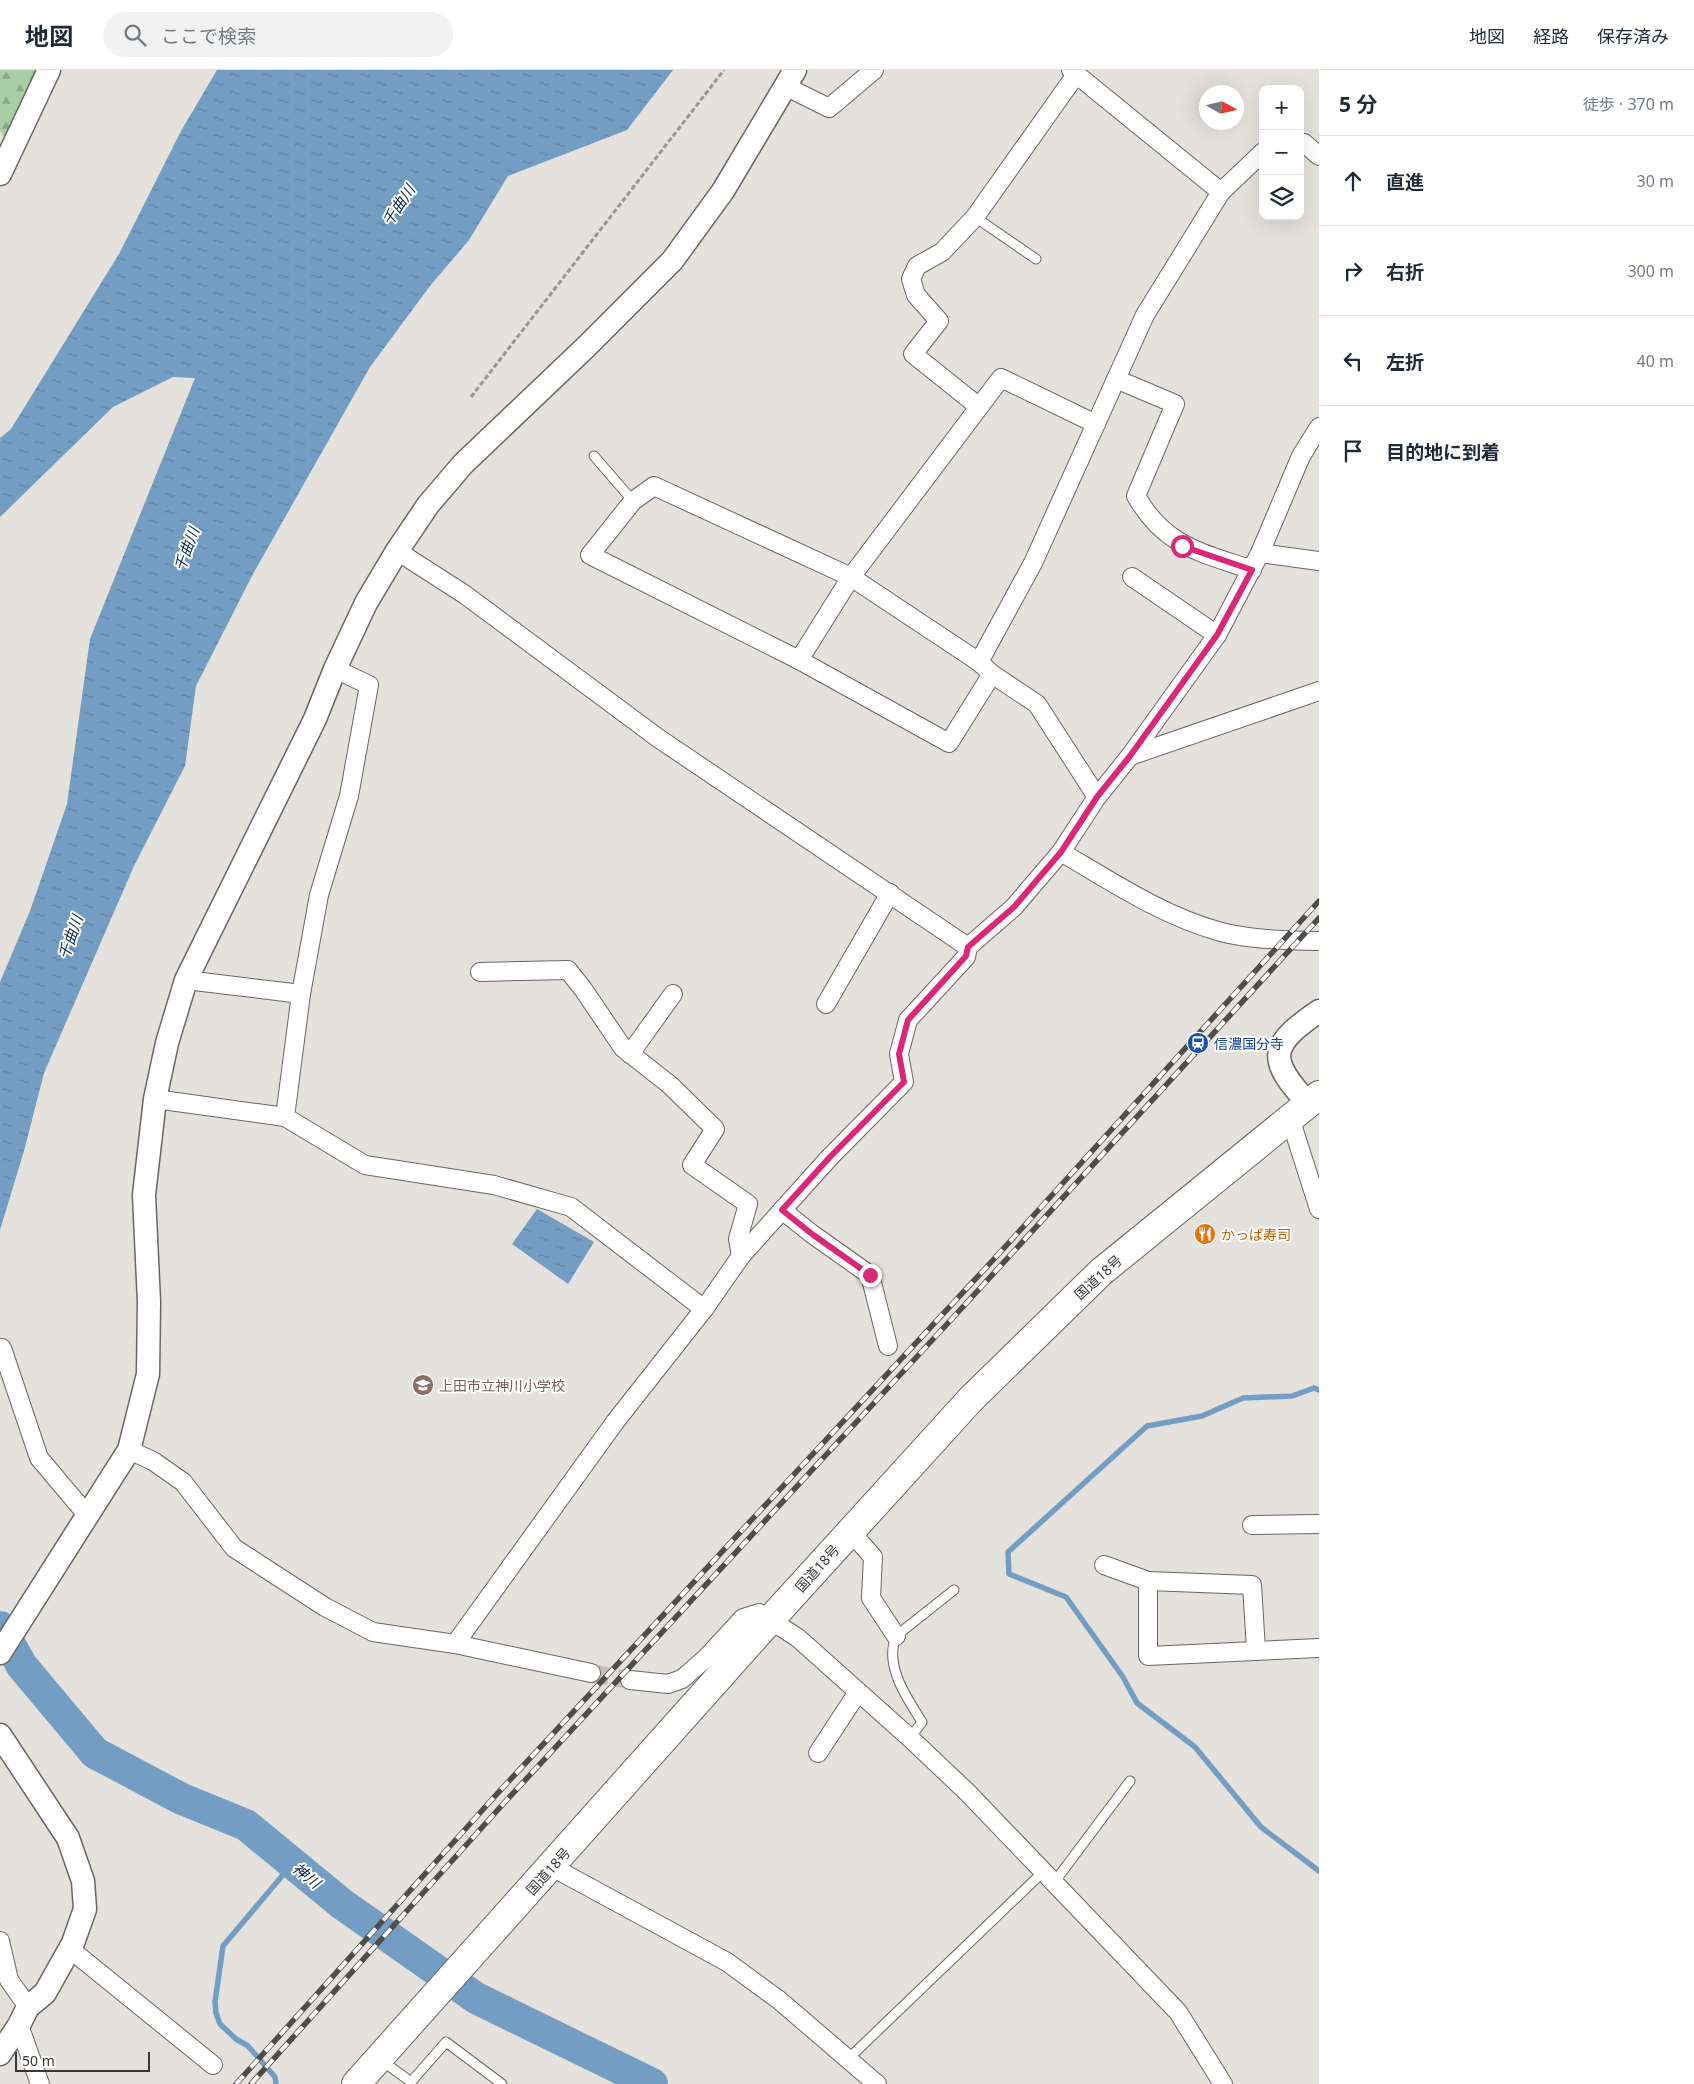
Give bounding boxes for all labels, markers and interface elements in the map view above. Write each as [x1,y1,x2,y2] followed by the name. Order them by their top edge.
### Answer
[103,12,453,57] search box
[25,19,73,52] text: 地図
[121,21,149,49] icon: search
[161,23,256,49] text: ここで検索
[1469,24,1505,48] text: 地図
[1533,24,1569,48] text: 経路
[1597,24,1669,48] text: 保存済み
[1199,85,1244,130] north arrow
[1259,85,1304,220] map controls
[1259,85,1304,130] button: +
[1339,90,1377,118] text: 5 分
[1583,93,1674,115] text: 徒歩 · 370 m
[1259,130,1304,175] button: −
[1339,167,1367,195] icon: ahead
[1386,169,1424,195] text: 直進
[1637,170,1674,192] text: 30 m
[1259,175,1304,220] button: layers
[377,179,420,229] water label: 千曲川
[1339,257,1367,285] icon: right
[1386,259,1424,285] text: 右折
[1627,260,1674,282] text: 300 m
[1339,347,1367,375] icon: left
[1386,349,1424,375] text: 左折
[1637,350,1674,372] text: 40 m
[1339,437,1367,465] icon: arrive
[1386,439,1500,465] text: 目的地に到着
[169,523,204,574] water label: 千曲川
[1171,535,1194,558] route start
[53,911,87,962] water label: 千曲川
[1186,1031,1210,1055] station icon: 信濃国分寺
[1214,1034,1284,1053] place label: 信濃国分寺
[1193,1222,1217,1246] restaurant icon: かっぱ寿司
[1221,1225,1291,1244] place label: かっぱ寿司
[1070,1251,1126,1303] street label: 国道18号
[859,1264,882,1287] route end
[411,1373,435,1397] school or university icon: 上田市立神川小学校
[439,1376,565,1395] place label: 上田市立神川小学校
[791,1540,843,1596] street label: 国道18号
[522,1843,574,1899] street label: 国道18号
[289,1858,326,1893] water label: 神川
[15,2049,150,2072] scale bar
[22,2051,55,2070] text: 50 m

